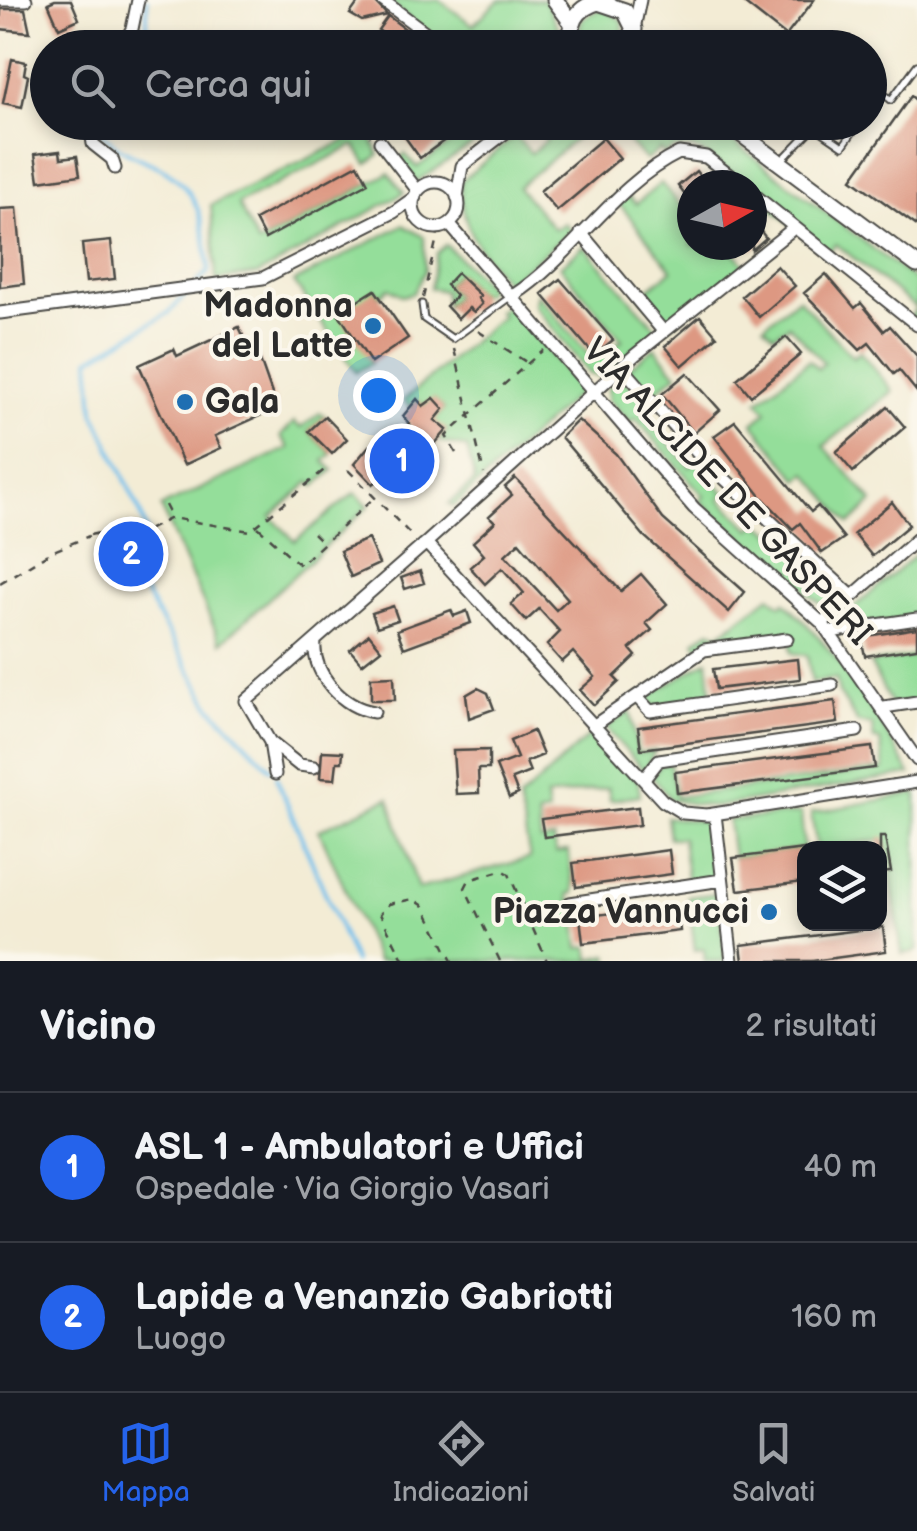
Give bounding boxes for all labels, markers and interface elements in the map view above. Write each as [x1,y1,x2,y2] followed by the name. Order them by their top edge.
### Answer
[30,30,887,140] search box
[65,58,120,113] icon: search
[145,63,312,108] text: Cerca qui
[677,170,767,260] north arrow
[203,285,353,368] place label: Madonna del Latte
[362,315,384,337] marker: Madonna del Latte
[573,329,881,655] street label: VIA ALCIDE DE GASPERI
[353,370,404,421] your location
[205,381,280,424] place label: Gala
[174,391,196,413] marker: Gala
[370,424,434,498] pin: 1
[98,516,164,592] pin: 2
[797,841,887,931] map controls
[797,841,887,931] button: layers
[493,891,749,934] place label: Piazza Vannucci
[758,901,780,923] marker: Piazza Vannucci
[40,1001,156,1052] text: Vicino
[745,1007,877,1046] text: 2 risultati
[135,1125,584,1170] text: ASL 1 - Ambulatori e Uffici
[66,1148,79,1187] text: 1
[804,1148,877,1187] text: 40 m
[135,1170,550,1209] text: Ospedale · Via Giorgio Vasari
[135,1275,613,1320] text: Lapide a Venanzio Gabriotti
[63,1298,82,1337] text: 2
[791,1298,877,1337] text: 160 m
[135,1320,226,1359] text: Luogo
[102,1416,190,1509] tab: Mappa
[393,1416,529,1509] tab: Indicazioni
[732,1416,815,1509] tab: Salvati

